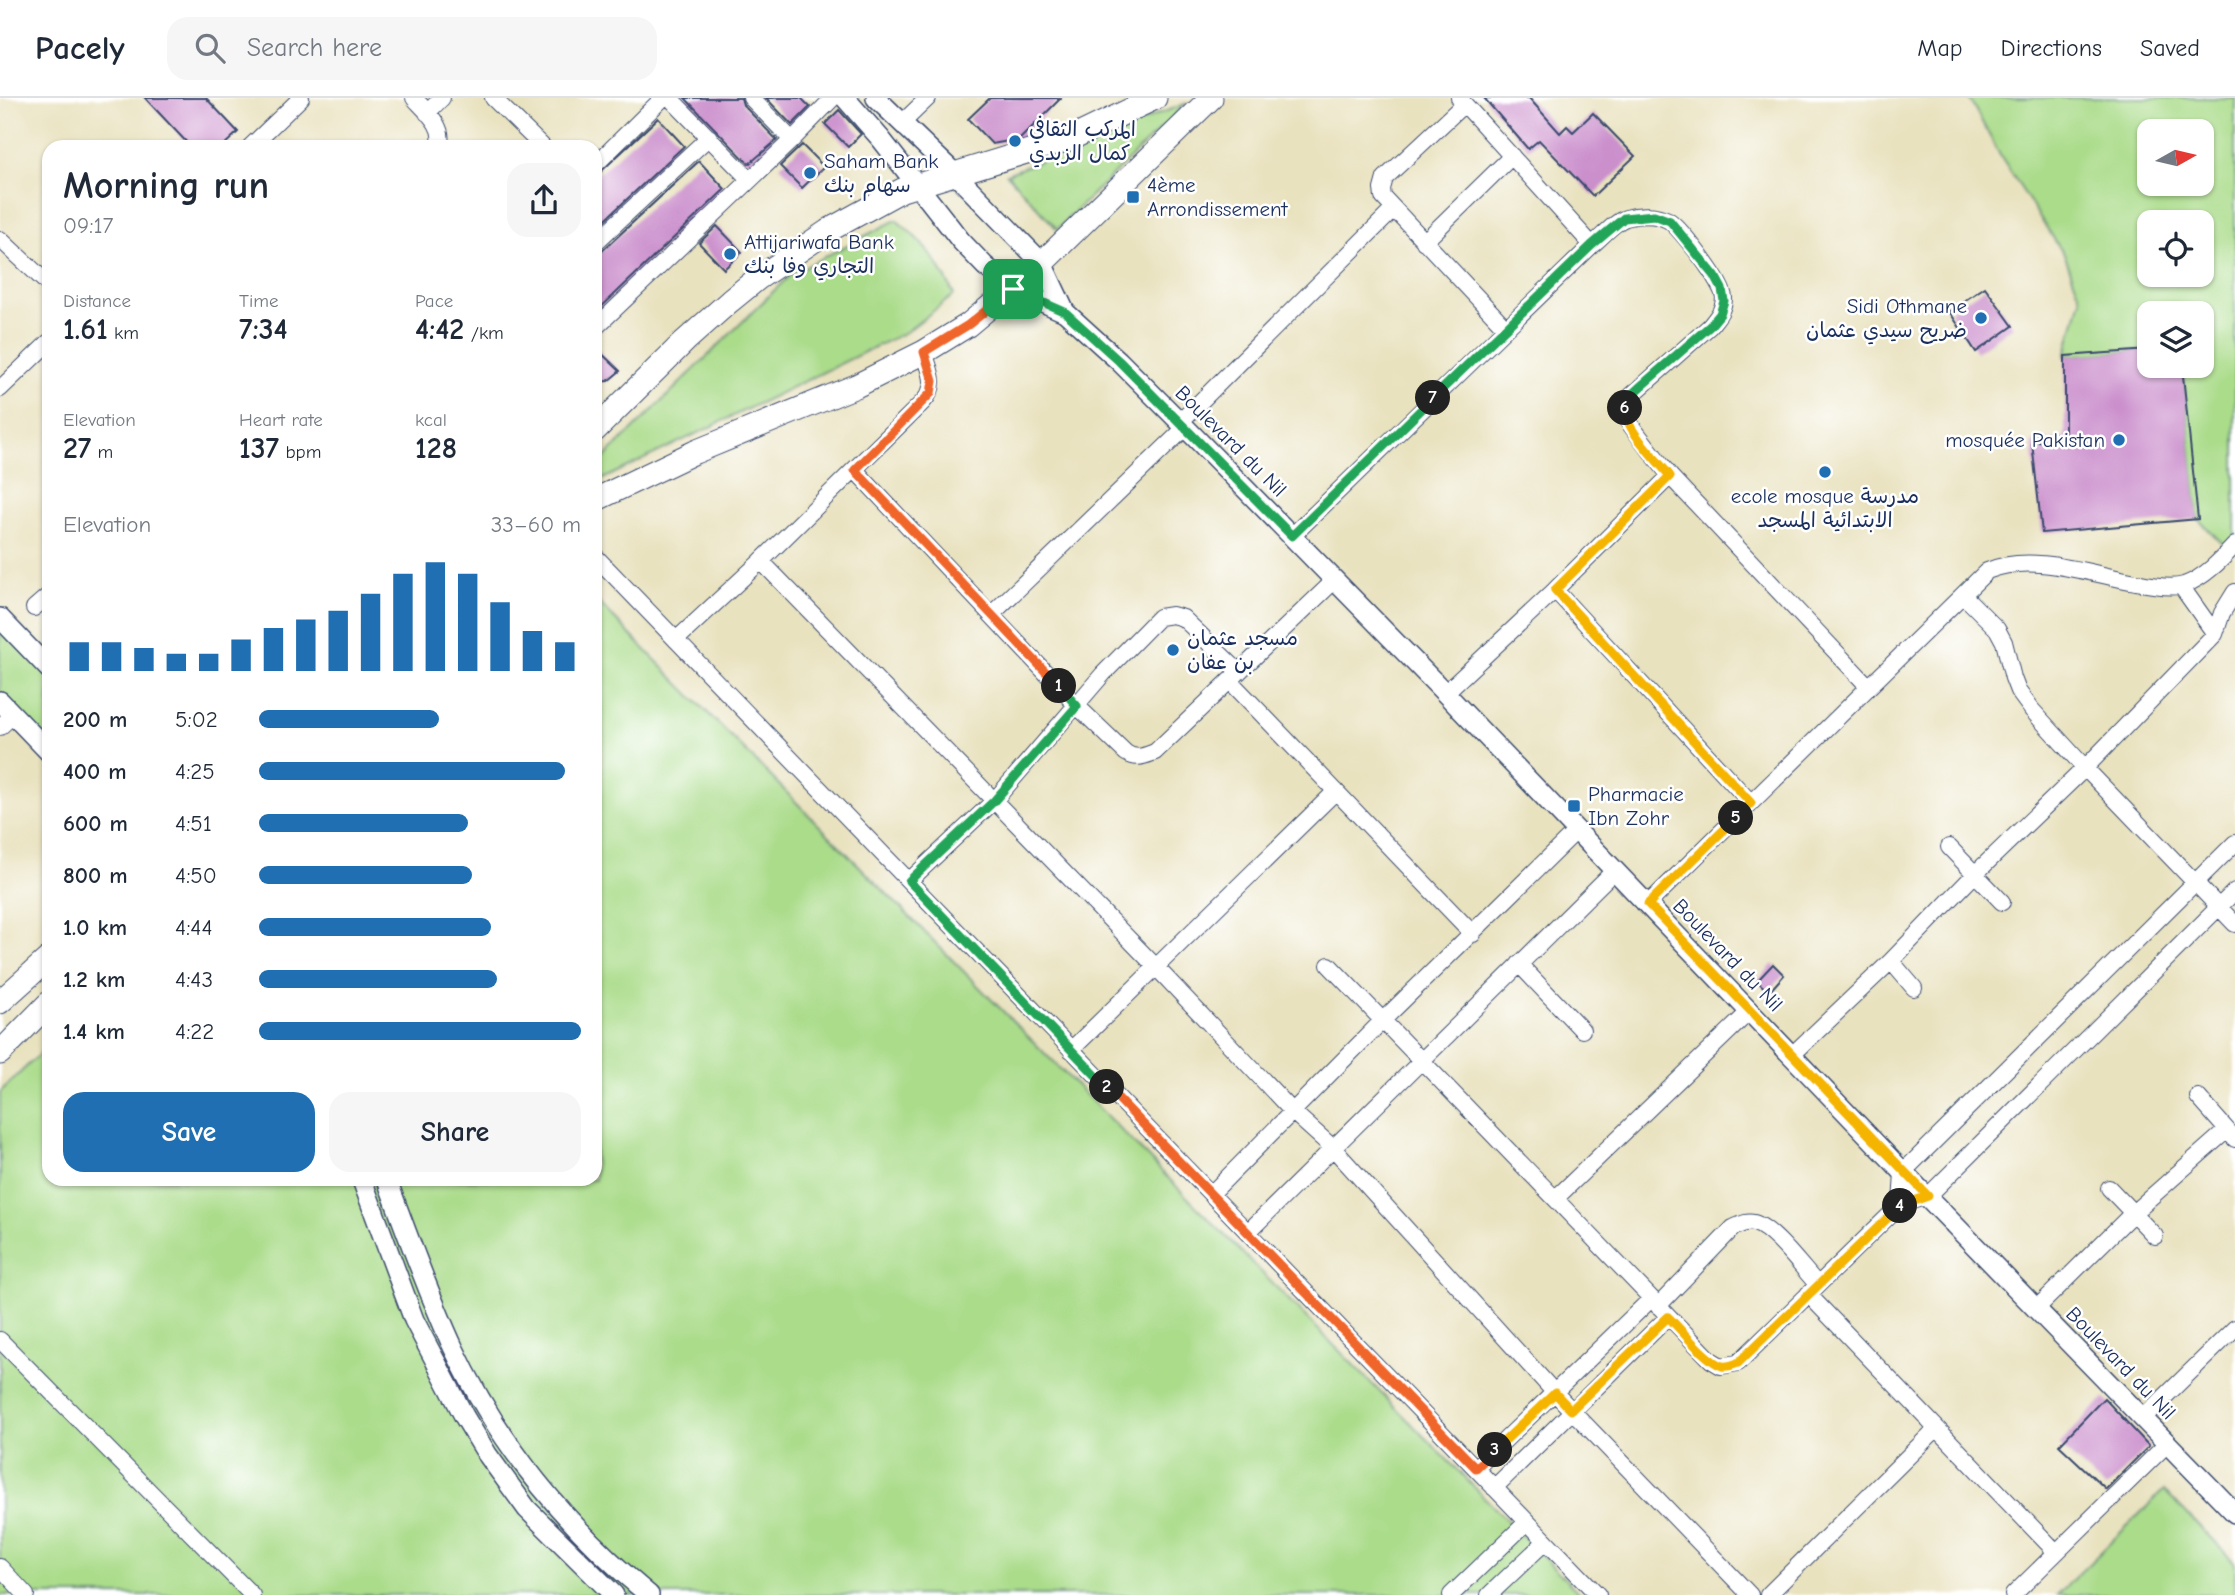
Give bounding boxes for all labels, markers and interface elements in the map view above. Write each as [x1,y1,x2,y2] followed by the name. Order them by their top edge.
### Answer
[167,17,657,80] search box
[35,29,125,67] text: Pacely
[191,29,229,67] icon: search
[247,33,382,63] text: Search here
[1917,34,1963,62] text: Map
[2001,34,2102,62] text: Directions
[2140,34,2200,62] text: Saved
[1029,115,1136,168] place label: المركب الثقافي كمال الزبدي
[2137,119,2214,196] north arrow
[2137,119,2214,378] map controls
[1007,133,1023,149] marker: المركب الثقافي كمال الزبدي
[824,149,939,201] place label: Saham Bank سهام بنك
[507,163,581,237] button: share
[63,164,269,208] text: Morning run
[802,165,818,181] marker: Saham Bank سهام بنك
[1147,173,1289,221] place label: 4ème Arrondissement
[1125,189,1141,205] marker: 4ème Arrondissement
[2137,210,2214,287] button: locate
[63,212,113,239] text: 09:17
[744,230,894,281] place label: Attijariwafa Bank التجاري وفا بنك
[722,246,738,262] marker: Attijariwafa Bank التجاري وفا بنك
[983,259,1043,319] pin
[994,270,1032,308] icon: arrive
[63,290,131,312] text: Distance
[239,290,278,312] text: Time
[415,290,453,312] text: Pace
[1806,294,1967,345] place label: Sidi Othmane ضريح سيدي عثمان
[2137,301,2214,378] button: layers
[1973,310,1989,326] marker: Sidi Othmane ضريح سيدي عثمان
[63,312,108,347] text: 1.61
[239,312,288,347] text: 7:34
[415,312,464,347] text: 4:42
[108,322,139,344] text: km
[464,322,504,344] text: /km
[1416,380,1450,416] pin: 7
[1171,381,1291,501] street label: Boulevard du Nil
[1428,386,1437,408] text: 7
[1608,390,1642,426] pin: 6
[1620,396,1629,418] text: 6
[63,409,136,431] text: Elevation
[239,409,323,431] text: Heart rate
[415,409,447,431] text: kcal
[1945,428,2105,452] place label: mosquée Pakistan
[63,431,91,466] text: 27
[239,431,279,466] text: 137
[415,431,457,466] text: 128
[2111,432,2127,448] marker: mosquée Pakistan
[91,441,113,463] text: m
[279,441,321,463] text: bpm
[1817,464,1833,480] marker: ecole mosque مدرسة الابتدائية المسجد
[1731,484,1919,533] place label: ecole mosque مدرسة الابتدائية المسجد
[63,511,151,538] text: Elevation
[491,511,581,538] text: 33–60 m
[1187,626,1298,675] place label: مسجد عثمان بن عفان
[1165,642,1181,658] marker: مسجد عثمان بن عفان
[1042,668,1076,704] pin: 1
[1055,674,1062,696] text: 1
[63,706,127,733] text: 200 m
[175,706,218,733] text: 5:02
[63,758,127,785] text: 400 m
[175,758,215,785] text: 4:25
[1588,782,1684,830] place label: Pharmacie Ibn Zohr
[1566,798,1582,814] marker: Pharmacie Ibn Zohr
[1718,800,1754,836] pin: 5
[1730,806,1741,828] text: 5
[63,810,128,837] text: 600 m
[175,810,212,837] text: 4:51
[63,862,128,889] text: 800 m
[175,862,217,889] text: 4:50
[1668,894,1788,1016] street label: Boulevard du Nil
[63,914,127,941] text: 1.0 km
[175,914,213,941] text: 4:44
[63,966,125,993] text: 1.2 km
[175,966,213,993] text: 4:43
[63,1018,125,1045] text: 1.4 km
[175,1018,214,1045] text: 4:22
[1090,1070,1124,1104] pin: 2
[1102,1075,1111,1097] text: 2
[63,1092,315,1172] button: Save
[329,1092,581,1172] button: Share
[1882,1188,1918,1224] pin: 4
[1895,1194,1904,1216] text: 4
[2061,1302,2181,1424] street label: Boulevard du Nil
[1478,1432,1512,1468] pin: 3
[1490,1438,1499,1460] text: 3

